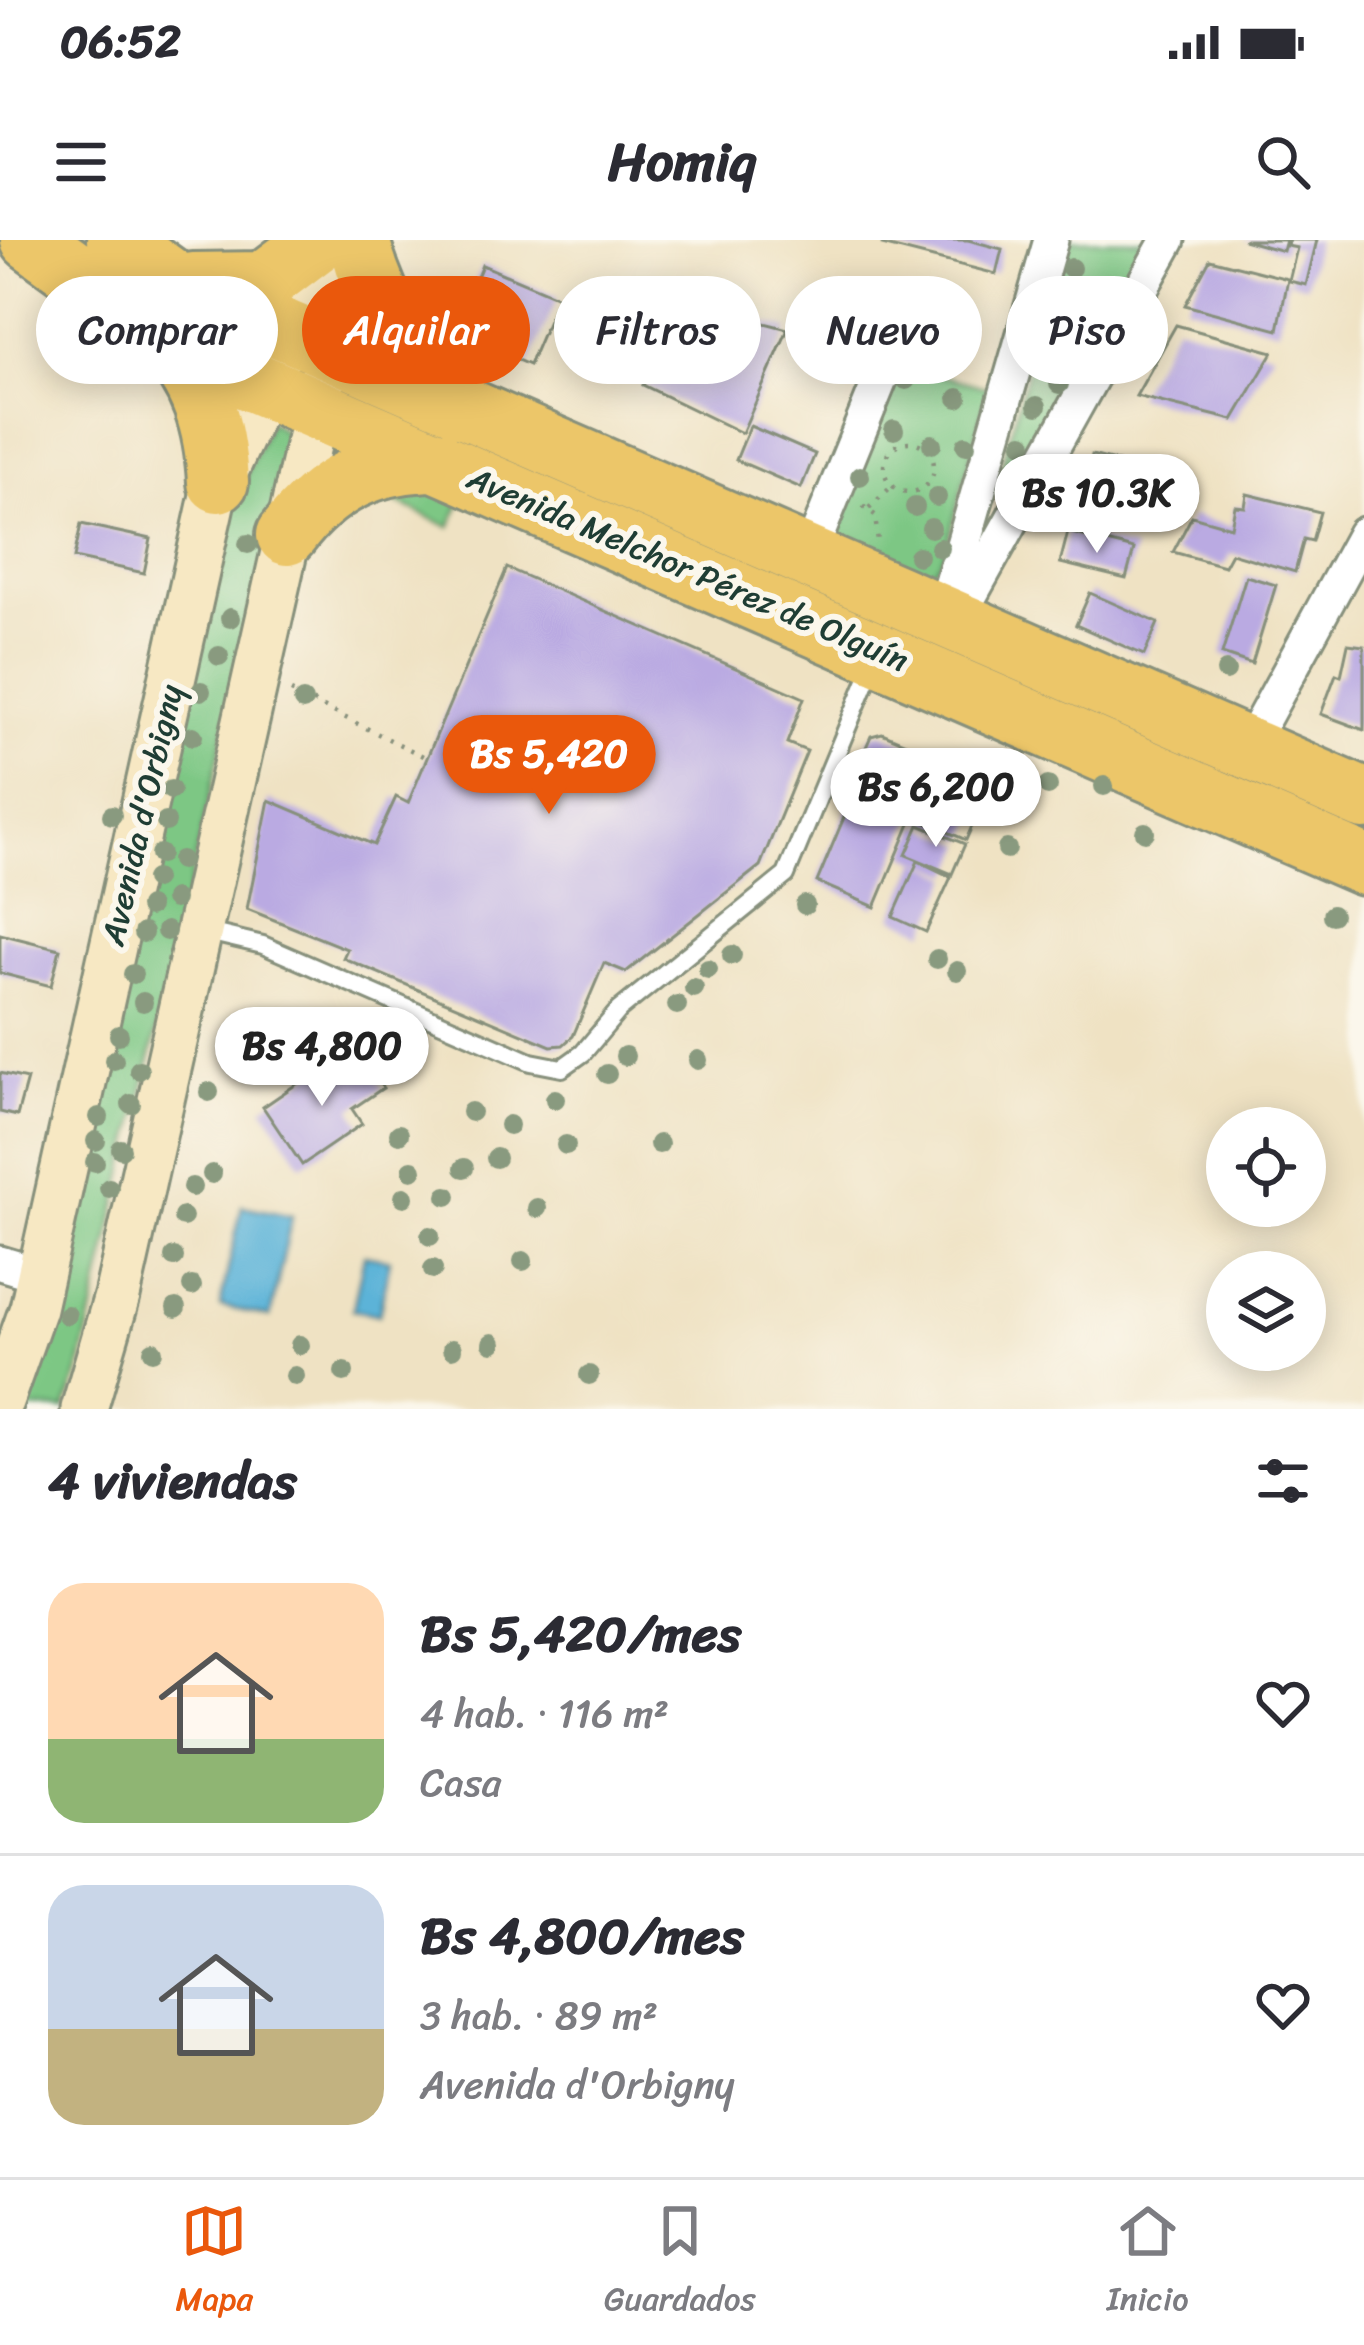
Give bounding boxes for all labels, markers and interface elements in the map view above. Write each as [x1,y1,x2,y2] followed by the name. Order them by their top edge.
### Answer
[60,2,181,82] text: 06:52
[608,114,756,210] text: Homiq
[48,129,114,195] icon: menu
[1250,129,1316,195] icon: search
[36,276,278,384] chip: Comprar
[302,276,530,384] chip: Alquilar
[554,276,761,384] chip: Filtros
[785,276,982,384] chip: Nuevo
[1006,276,1168,384] chip: Piso
[457,449,918,689] street label: Avenida Melchor Pérez de Olguín
[973,454,1221,556] pin: Bs 10.3K
[1022,458,1172,527] text: Bs 10.3K
[84,679,200,952] street label: Avenida d'Orbigny
[425,715,673,817] pin: Bs 5,420
[470,719,628,788] text: Bs 5,420
[812,748,1060,850] pin: Bs 6,200
[857,752,1015,821] text: Bs 6,200
[198,1007,446,1109] pin: Bs 4,800
[242,1011,402,1080] text: Bs 4,800
[1206,1107,1326,1371] map controls
[1206,1107,1326,1227] button: locate
[1206,1251,1326,1371] button: layers
[48,1436,297,1526] text: 4 viviendas
[1250,1448,1316,1514] icon: filters
[420,1589,741,1679] text: Bs 5,420/mes
[144,1631,288,1775] icon: home
[1250,1670,1316,1736] icon: heart
[420,1679,669,1748] text: 4 hab. · 116 m²
[420,1748,501,1817] text: Casa
[420,1891,744,1981] text: Bs 4,800/mes
[144,1933,288,2077] icon: home
[1250,1972,1316,2038] icon: heart
[420,1981,658,2050] text: 3 hab. · 89 m²
[420,2050,735,2119] text: Avenida d'Orbigny
[176,2198,253,2328] tab: Mapa
[604,2198,756,2328] tab: Guardados
[1107,2198,1189,2328] tab: Inicio

